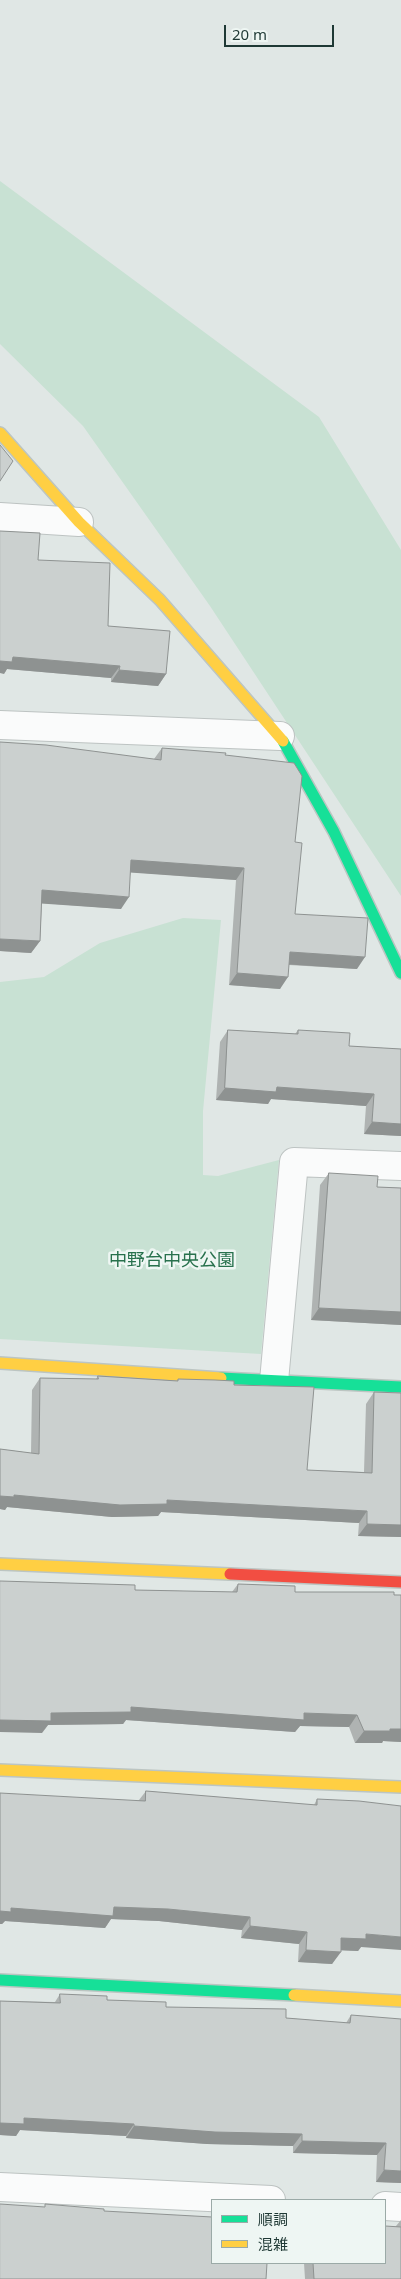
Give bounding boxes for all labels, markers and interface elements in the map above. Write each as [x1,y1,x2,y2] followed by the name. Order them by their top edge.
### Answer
[226,15,336,47] scale bar
[232,24,267,44] text: 20 m
[109,1250,235,1272] park label: 中野台中央公園
[211,2199,386,2264] legend
[258,2209,288,2229] text: 順調
[258,2234,288,2254] text: 混雑

